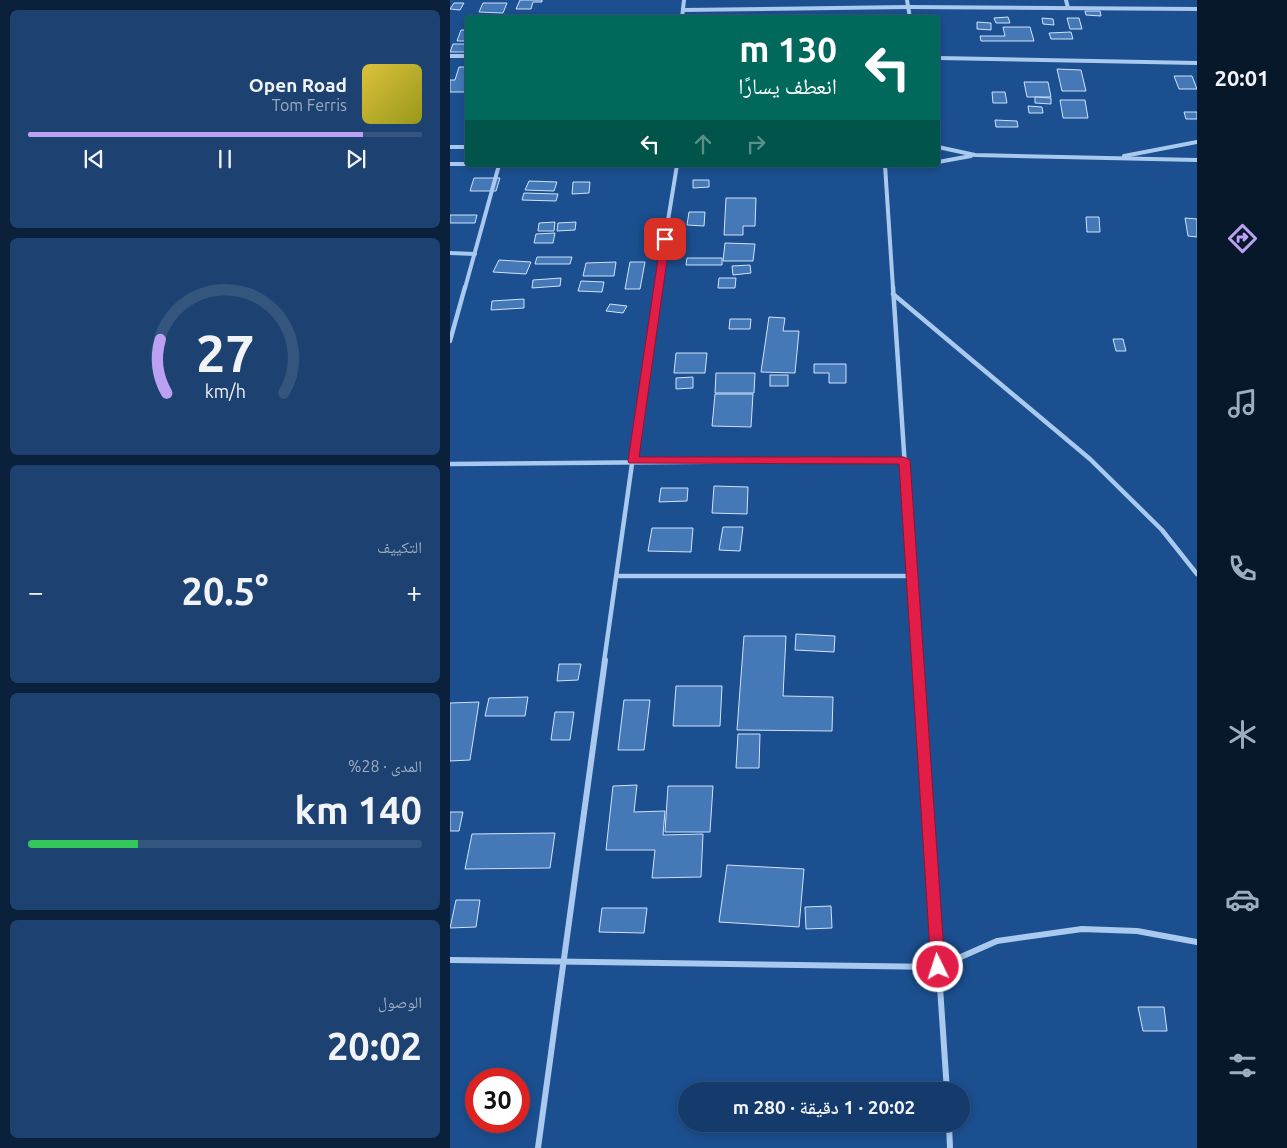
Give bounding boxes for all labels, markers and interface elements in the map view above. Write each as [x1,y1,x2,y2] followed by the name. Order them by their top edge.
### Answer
[739,29,837,69] text: 130 m
[855,35,920,100] icon: left
[1214,65,1270,90] text: 20:01
[738,73,837,98] text: انعطف يسارًا
[249,74,347,96] text: Open Road
[272,96,347,114] text: Tom Ferris
[636,130,664,158] icon: left
[689,130,717,158] icon: ahead
[742,130,770,158] icon: right
[80,145,108,173] icon: previous
[211,145,239,173] icon: pause
[342,145,370,173] icon: next
[644,218,686,260] pin
[1225,221,1260,256] icon: directions
[651,225,679,253] icon: arrive
[196,324,254,382] text: 27
[204,381,246,401] text: km/h
[1225,386,1260,421] icon: music
[377,538,422,556] text: التكييف
[1225,551,1260,586] icon: phone
[181,570,269,612] text: 20.5°
[28,576,44,607] text: −
[406,576,422,607] text: +
[1225,717,1260,752] icon: climate
[348,757,422,775] text: المدى · 28%
[295,789,422,831] text: 140 km
[1225,882,1260,917] icon: car
[911,940,963,992] position arrow
[378,993,422,1011] text: الوصول
[327,1025,422,1067] text: 20:02
[1225,1048,1260,1083] icon: filters
[465,1068,530,1133] speed limit sign: 30
[733,1096,915,1118] text: 20:02 · 1 دقيقة · 280 m

